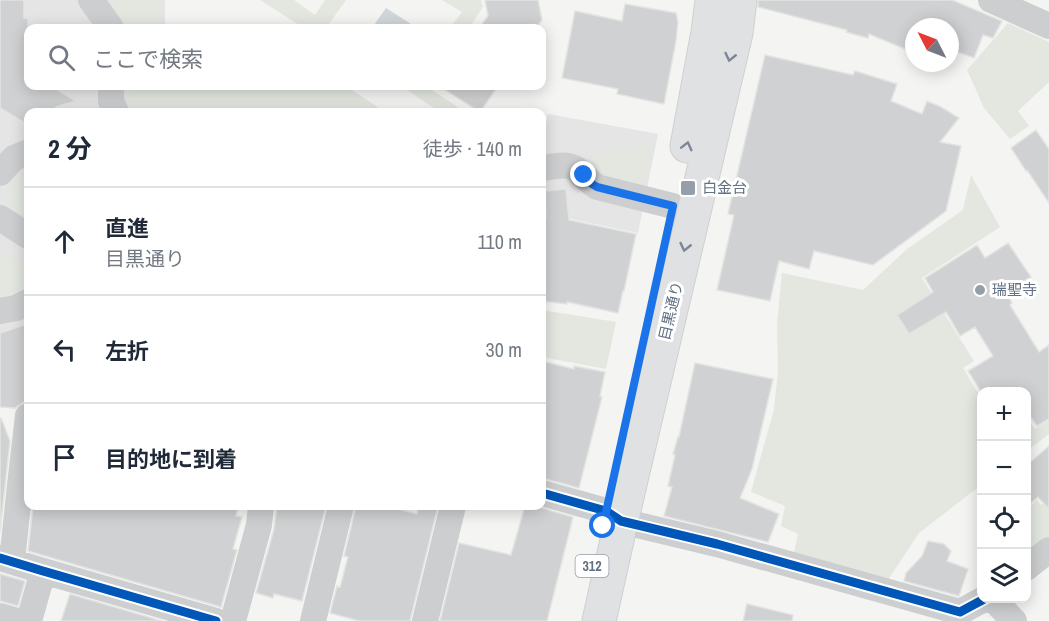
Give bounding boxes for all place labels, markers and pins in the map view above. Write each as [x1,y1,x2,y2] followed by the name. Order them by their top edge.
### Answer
[702,177,747,198] place label: 白金台
[679,179,697,197] marker: 白金台
[992,279,1037,300] place label: 瑞聖寺
[973,283,987,297] marker: 瑞聖寺

